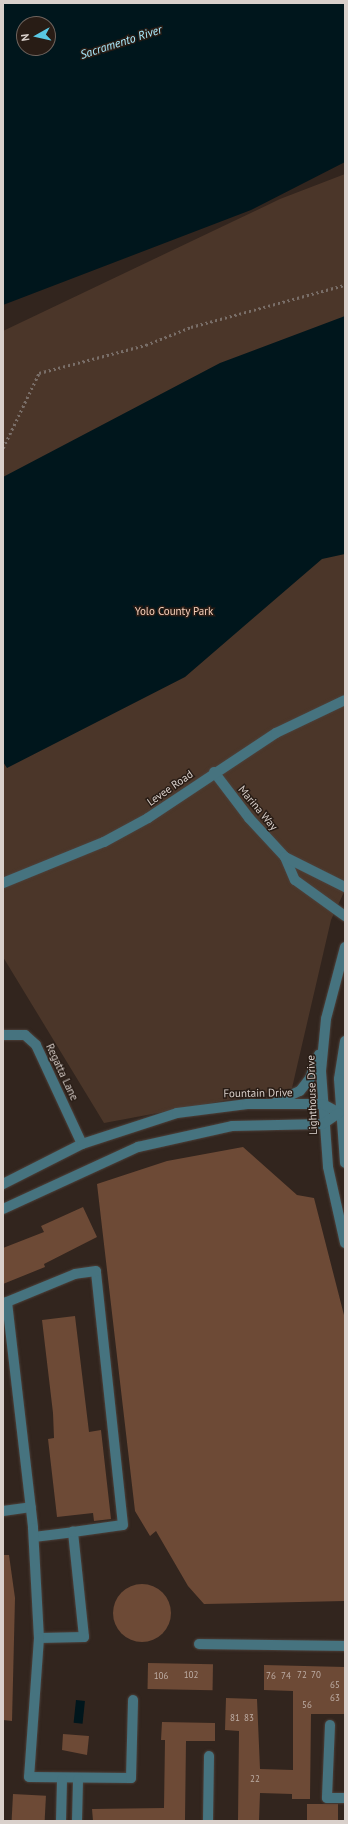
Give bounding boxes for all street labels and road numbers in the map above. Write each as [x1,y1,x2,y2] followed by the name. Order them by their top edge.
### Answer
[145,767,195,809] street label: Levee Road
[235,783,281,833] street label: Marina Way
[43,1041,81,1103] street label: Regatta Lane
[304,1055,320,1135] street label: Lighthouse Drive
[223,1086,293,1100] street label: Fountain Drive

